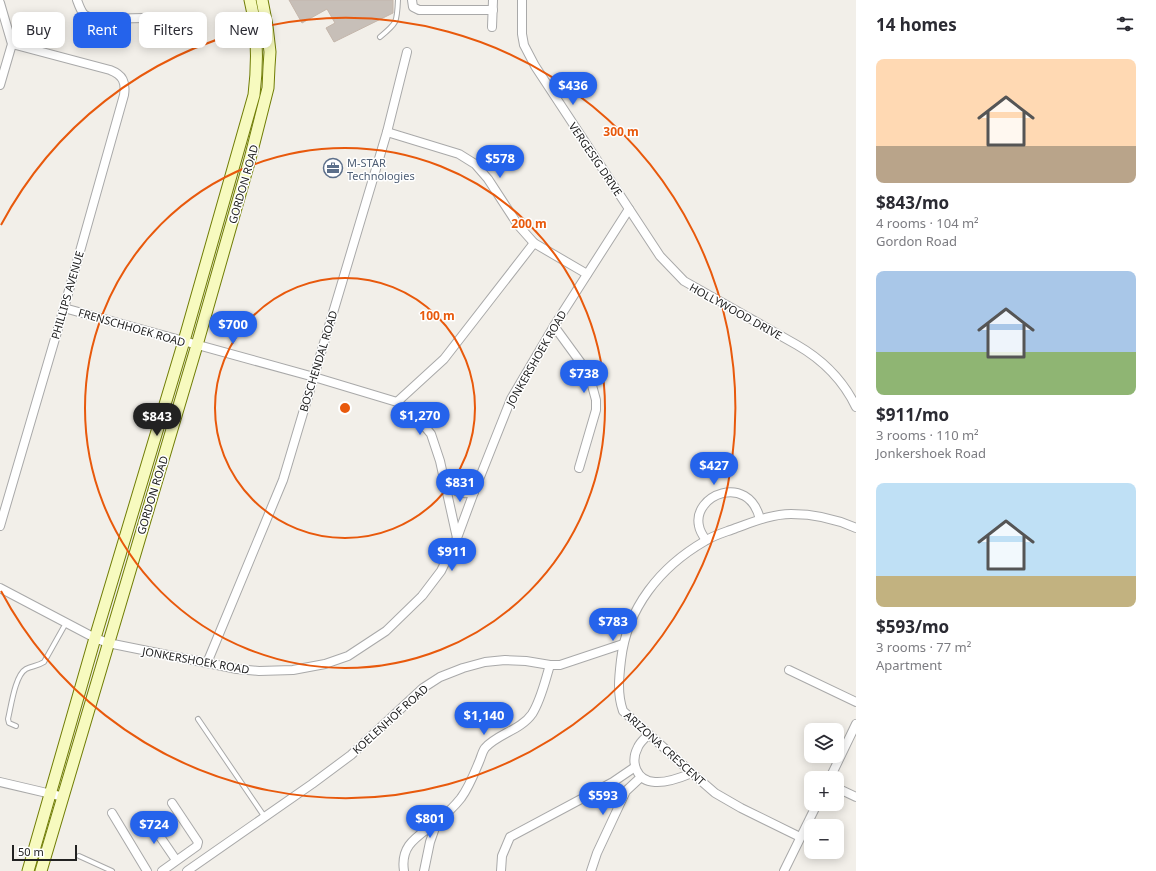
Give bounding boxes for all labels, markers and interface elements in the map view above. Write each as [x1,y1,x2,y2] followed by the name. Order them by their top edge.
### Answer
[12,12,65,48] chip: Buy
[73,12,131,48] chip: Rent
[139,12,207,48] chip: Filters
[215,12,272,48] chip: New
[876,13,957,36] text: 14 homes
[1114,13,1136,35] icon: filters
[549,72,597,106] pin: $436
[558,76,588,94] text: $436
[970,85,1042,157] icon: home
[566,119,626,199] street label: VERGESIG DRIVE
[603,123,639,140] text: 300 m
[225,143,261,225] street label: GORDON ROAD
[476,145,524,179] pin: $578
[485,149,515,167] text: $578
[347,155,415,183] place label: M-STAR Technologies
[322,157,344,179] office icon: M-STAR Technologies
[876,191,949,214] text: $843/mo
[876,214,979,232] text: 4 rooms · 104 m²
[511,215,547,232] text: 200 m
[876,232,957,250] text: Gordon Road
[47,249,87,341] street label: PHILLIPS AVENUE
[687,279,785,343] street label: HOLLYWOOD DRIVE
[970,297,1042,369] icon: home
[77,304,187,350] street label: FRENSCHHOEK ROAD
[419,307,455,324] text: 100 m
[502,307,570,410] street label: JONKERSHOEK ROAD
[295,309,341,413] street label: BOSCHENDAL ROAD
[209,311,257,345] pin: $700
[218,315,248,333] text: $700
[560,360,608,394] pin: $738
[569,364,599,382] text: $738
[338,401,352,415] centre of rings
[387,402,453,436] pin: $1,270
[133,403,181,437] pin: $843
[876,403,949,426] text: $911/mo
[400,406,440,424] text: $1,270
[142,407,172,425] text: $843
[876,426,979,444] text: 3 rooms · 110 m²
[876,444,986,462] text: Jonkershoek Road
[690,452,738,486] pin: $427
[133,454,171,536] street label: GORDON ROAD
[699,456,729,474] text: $427
[436,469,484,503] pin: $831
[445,473,475,491] text: $831
[970,509,1042,581] icon: home
[428,538,476,572] pin: $911
[437,542,467,560] text: $911
[589,608,637,642] pin: $783
[598,612,628,630] text: $783
[876,615,949,638] text: $593/mo
[876,638,971,656] text: 3 rooms · 77 m²
[140,643,251,677] street label: JONKERSHOEK ROAD
[876,656,942,674] text: Apartment
[349,681,431,757] street label: KOELENHOF ROAD
[451,702,517,736] pin: $1,140
[464,706,504,724] text: $1,140
[621,708,709,788] street label: ARIZONA CRESCENT
[804,723,844,859] map controls
[804,723,844,763] button: layers
[804,771,844,811] button: +
[579,782,627,816] pin: $593
[588,786,618,804] text: $593
[406,805,454,839] pin: $801
[415,809,445,827] text: $801
[130,811,178,845] pin: $724
[139,815,169,833] text: $724
[804,819,844,859] button: −
[12,843,77,862] scale bar
[18,844,44,859] text: 50 m

